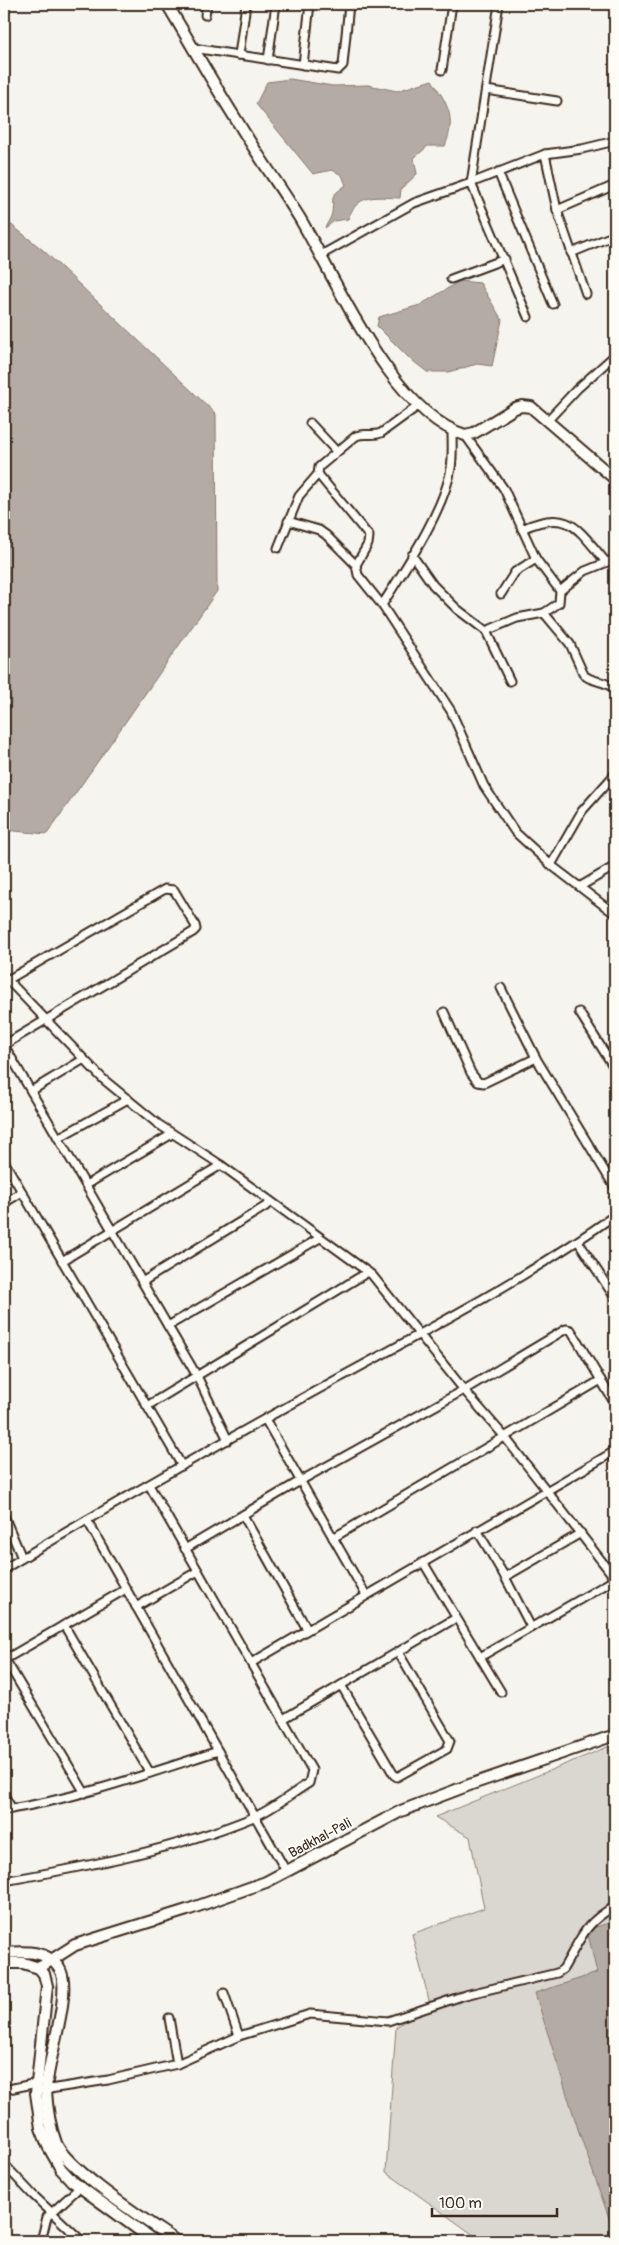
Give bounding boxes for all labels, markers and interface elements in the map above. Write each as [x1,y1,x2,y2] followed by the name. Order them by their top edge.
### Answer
[286,1814,355,1862] street label: Badkhal-Pali
[432,2185,556,2217] scale bar
[439,2194,482,2213] text: 100 m

